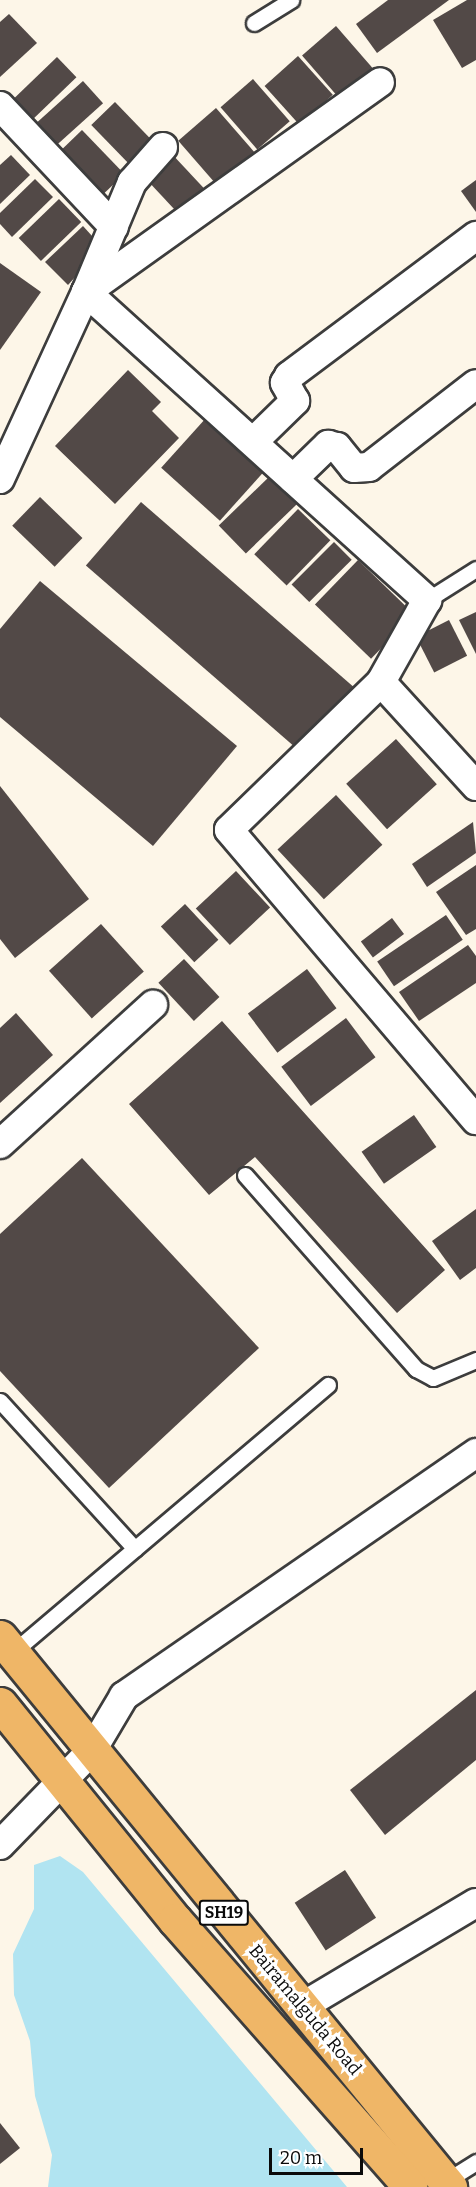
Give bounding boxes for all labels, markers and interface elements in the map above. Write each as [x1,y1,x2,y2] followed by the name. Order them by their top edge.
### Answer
[198,1900,250,1926] road number: SH19
[244,1941,366,2079] street label: Bairamalguda Road
[272,2136,366,2174] scale bar
[280,2147,322,2169] text: 20 m

